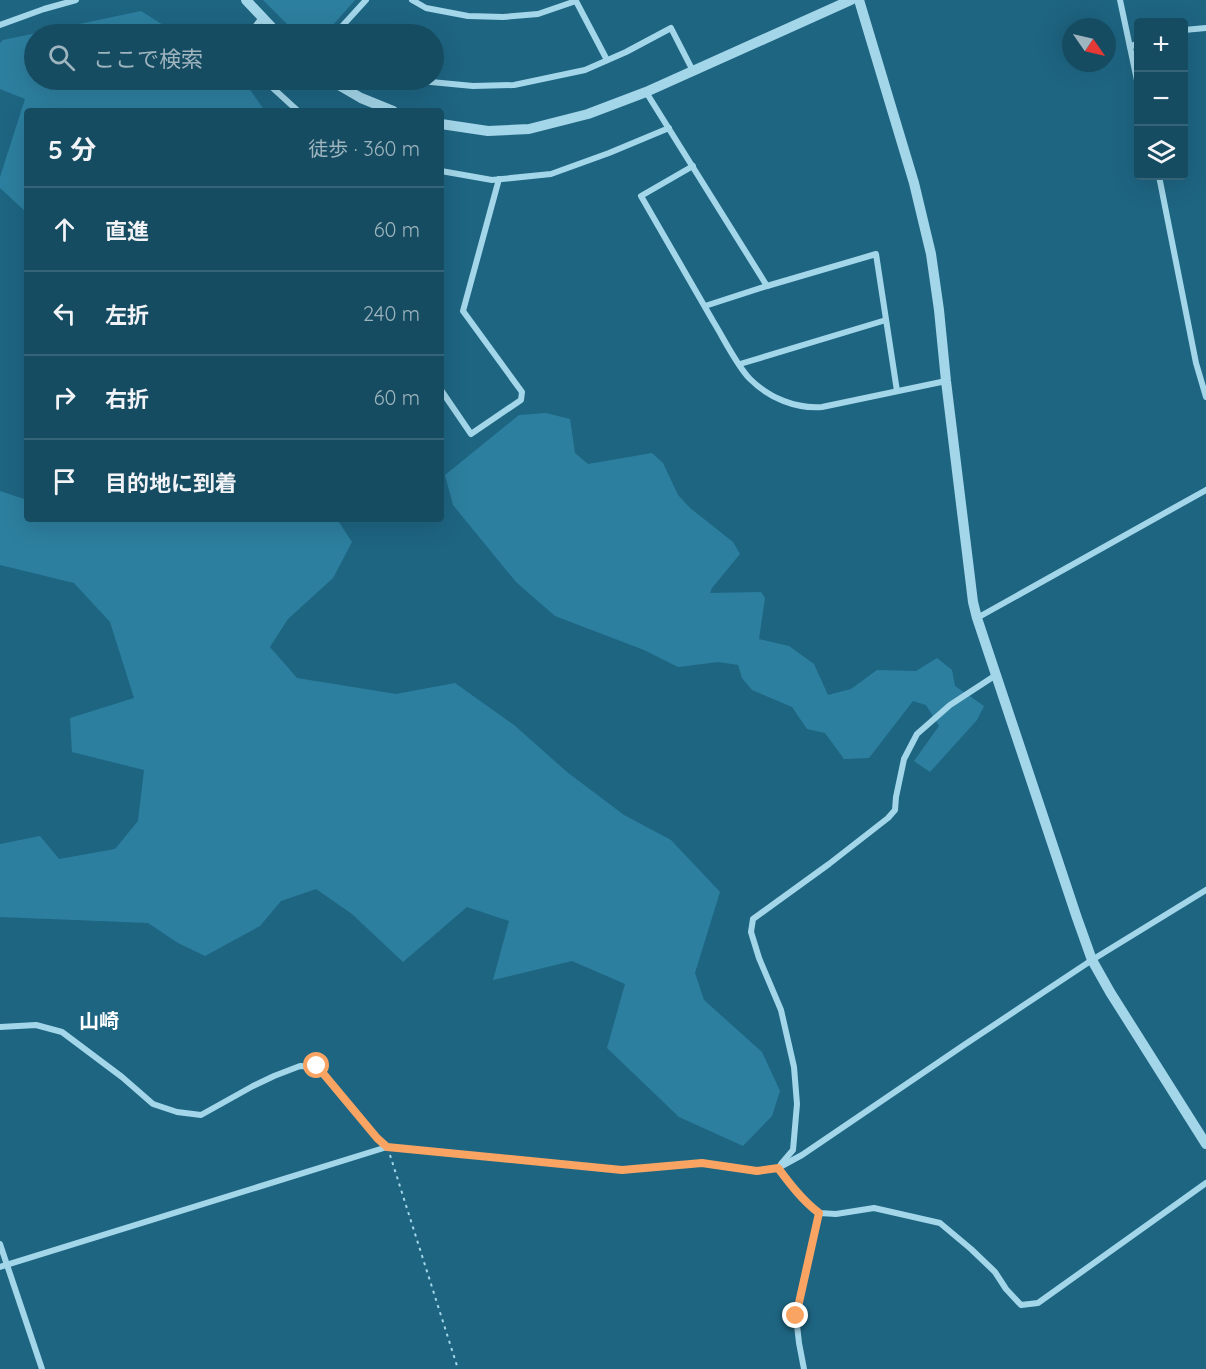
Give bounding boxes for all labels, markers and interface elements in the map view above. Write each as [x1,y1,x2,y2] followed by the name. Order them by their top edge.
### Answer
[1062,18,1116,72] north arrow
[1134,18,1188,180] map controls
[1134,18,1188,72] button: +
[24,24,444,90] search box
[45,41,78,74] icon: search
[93,45,203,73] text: ここで検索
[1134,72,1188,126] button: −
[1134,126,1188,180] button: layers
[48,133,96,166] text: 5 分
[308,136,420,161] text: 徒歩 · 360 m
[48,213,81,246] icon: ahead
[105,217,149,245] text: 直進
[374,217,420,242] text: 60 m
[48,297,81,330] icon: left
[105,301,149,329] text: 左折
[363,301,420,326] text: 240 m
[48,381,81,414] icon: right
[105,385,149,413] text: 右折
[374,385,420,410] text: 60 m
[48,465,81,498] icon: arrive
[105,469,237,497] text: 目的地に到着
[79,1008,119,1033] district label: 山崎
[303,1052,329,1078] route start
[782,1302,808,1328] route end

